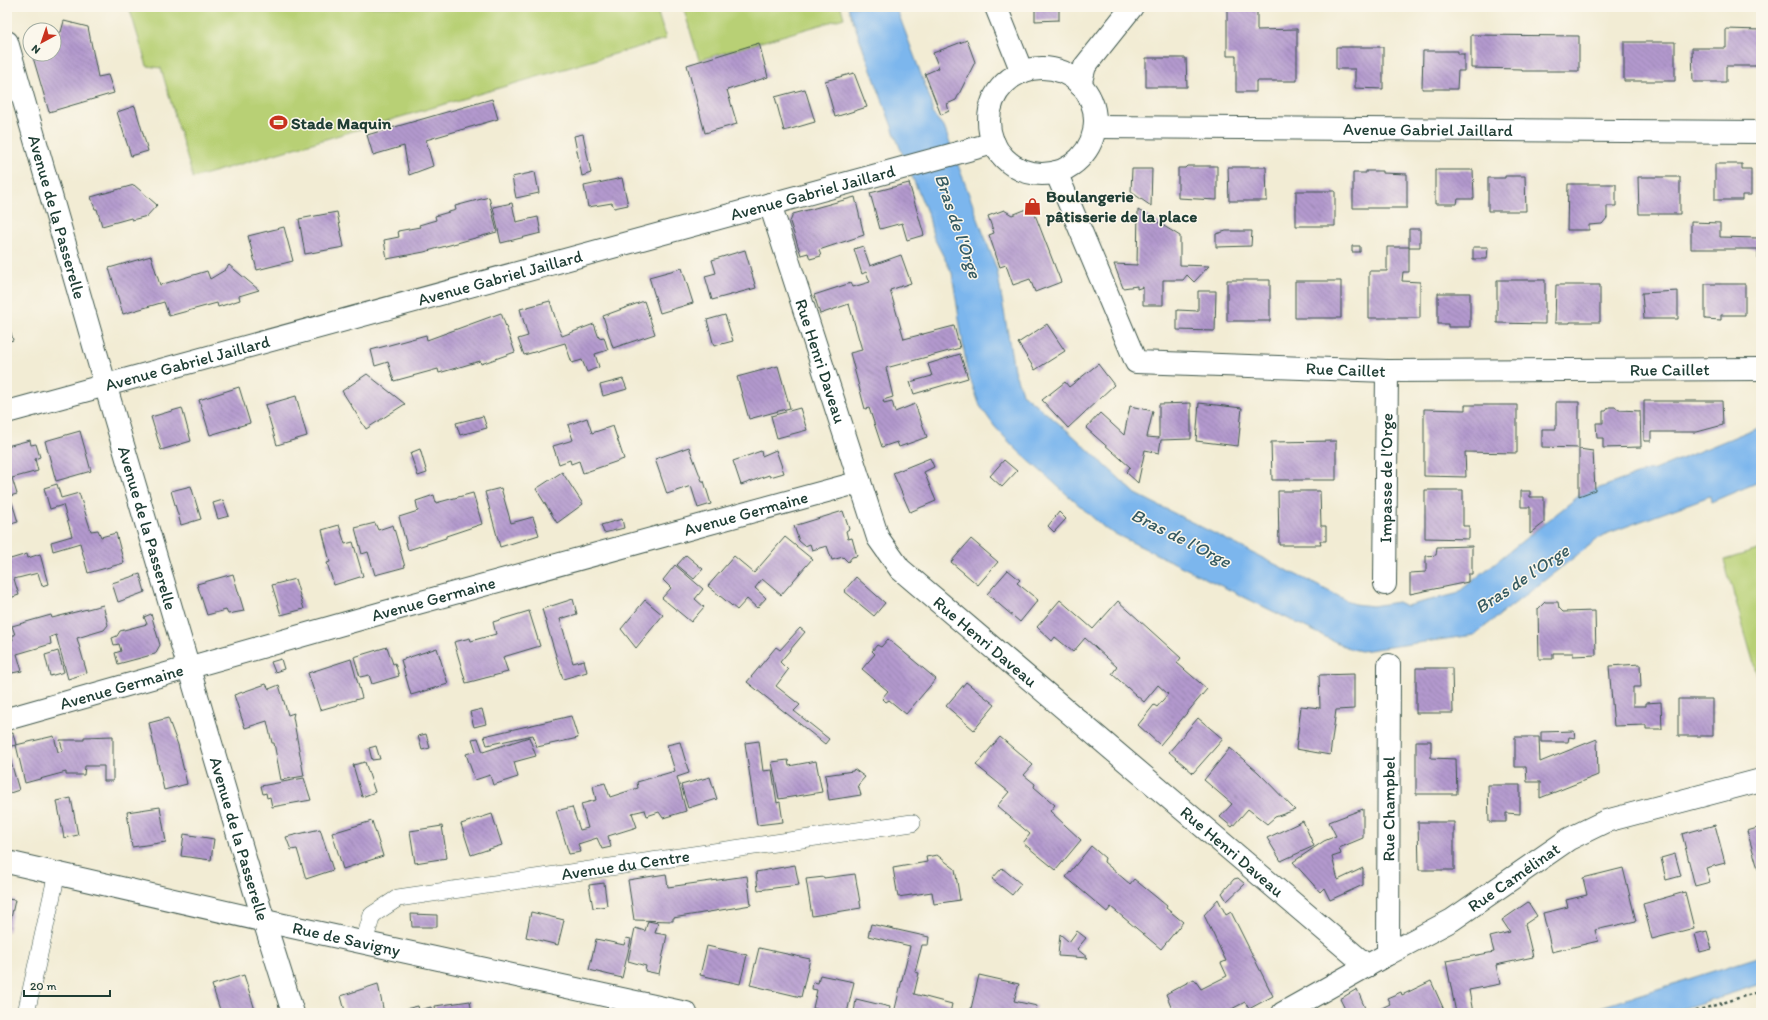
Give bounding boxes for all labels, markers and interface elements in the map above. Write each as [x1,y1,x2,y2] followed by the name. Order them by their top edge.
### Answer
[22,22,62,62] north arrow
[29,42,43,57] text: N
[268,113,288,133] sports icon: Stade Maquin
[291,113,392,134] place label: Stade Maquin
[1343,119,1514,140] street label: Avenue Gabriel Jaillard
[24,133,90,301] street label: Avenue de la Passerelle
[728,160,898,224] street label: Avenue Gabriel Jaillard
[930,171,987,282] water label: Bras de l'Orge
[1045,186,1197,227] place label: Boulangerie pâtisserie de la place
[1023,196,1043,216] shop icon: Boulangerie pâtisserie de la place
[415,245,585,310] street label: Avenue Gabriel Jaillard
[791,296,850,426] street label: Rue Henri Daveau
[103,331,273,395] street label: Avenue Gabriel Jaillard
[1305,358,1386,381] street label: Rue Caillet
[1630,359,1710,380] street label: Rue Caillet
[1375,413,1397,543] street label: Impasse de l'Orge
[114,444,181,612] street label: Avenue de la Passerelle
[682,487,810,540] street label: Avenue Germaine
[1128,504,1236,573] water label: Bras de l'Orge
[1471,539,1574,619] water label: Bras de l'Orge
[369,572,498,625] street label: Avenue Germaine
[929,592,1041,691] street label: Rue Henri Daveau
[57,660,186,714] street label: Avenue Germaine
[206,755,273,923] street label: Avenue de la Passerelle
[1378,756,1399,862] street label: Rue Champbel
[1176,802,1288,901] street label: Rue Henri Daveau
[1464,838,1564,916] street label: Rue Camélinat
[560,846,691,884] street label: Avenue du Centre
[291,917,402,960] street label: Rue de Savigny
[24,972,110,998] scale bar
[30,979,57,993] text: 20 m

